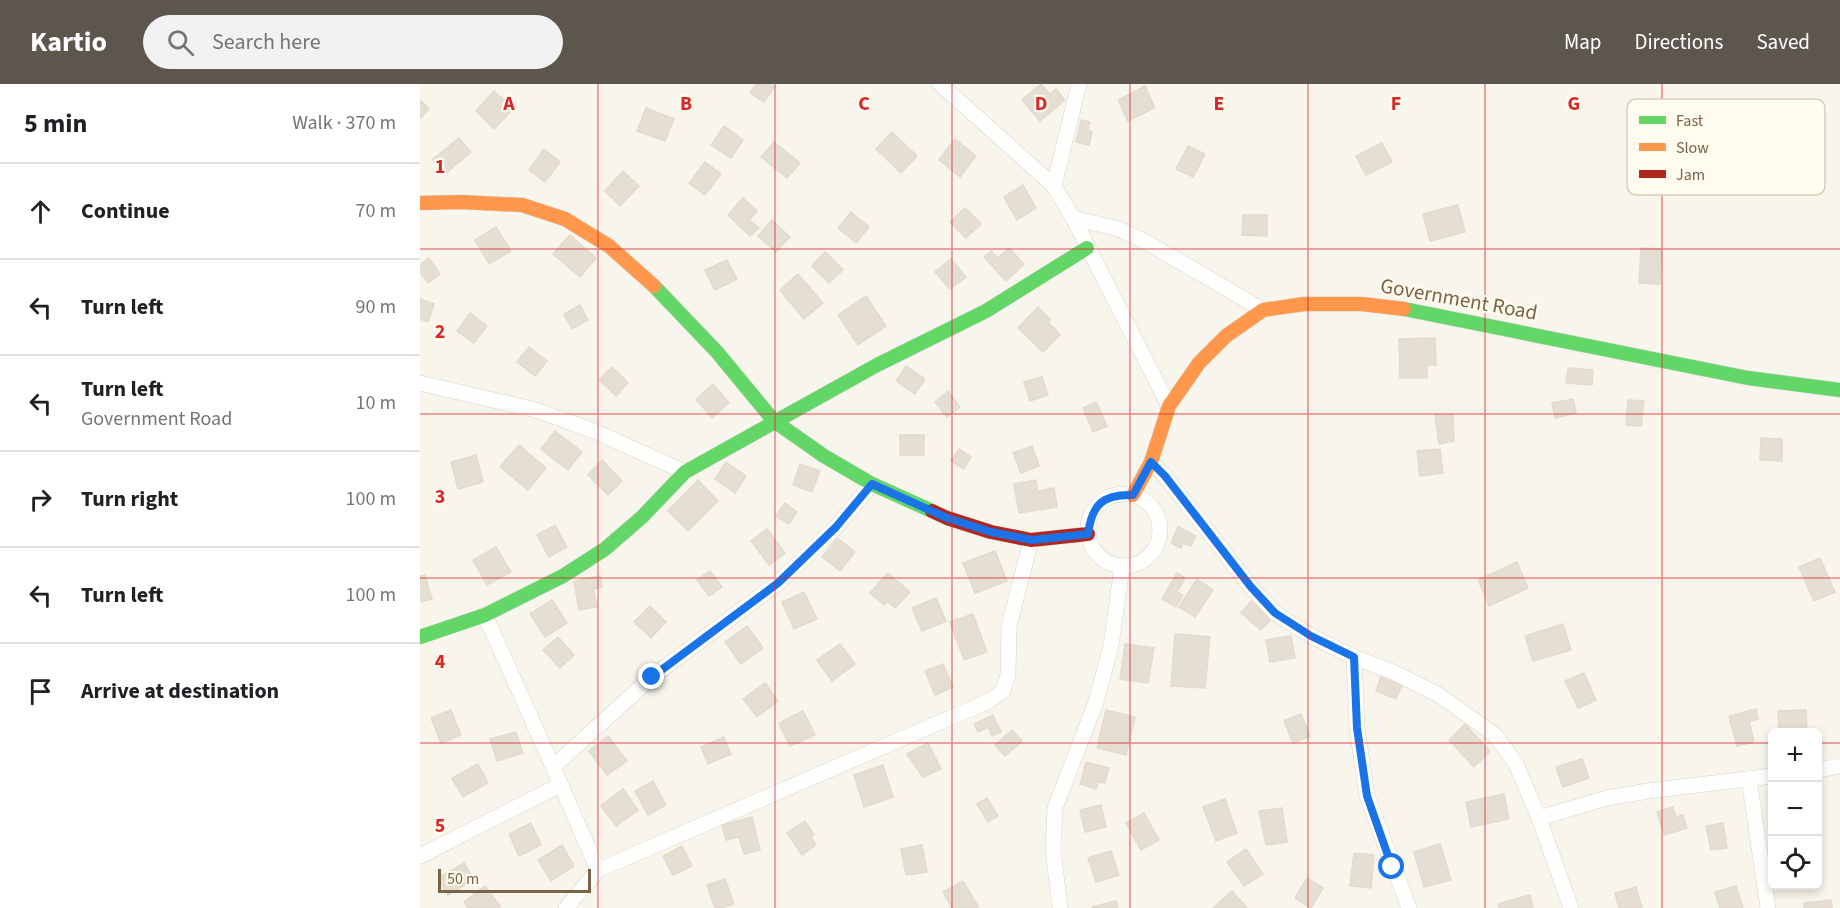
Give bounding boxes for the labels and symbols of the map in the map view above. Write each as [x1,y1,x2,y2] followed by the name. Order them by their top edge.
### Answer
[502,90,515,118] text: A
[680,90,692,118] text: B
[858,90,870,118] text: C
[1035,90,1047,118] text: D
[1214,90,1224,118] text: E
[1391,90,1401,118] text: F
[1568,90,1580,118] text: G
[1627,99,1825,195] legend
[1676,110,1704,132] text: Fast
[1676,137,1709,159] text: Slow
[435,153,445,181] text: 1
[1676,164,1705,186] text: Jam
[1378,270,1540,328] street label: Government Road
[435,318,445,346] text: 2
[435,483,445,511] text: 3
[435,648,446,676] text: 4
[638,663,664,689] route end
[435,812,445,840] text: 5
[1378,853,1404,879] route start
[438,866,591,894] scale bar

